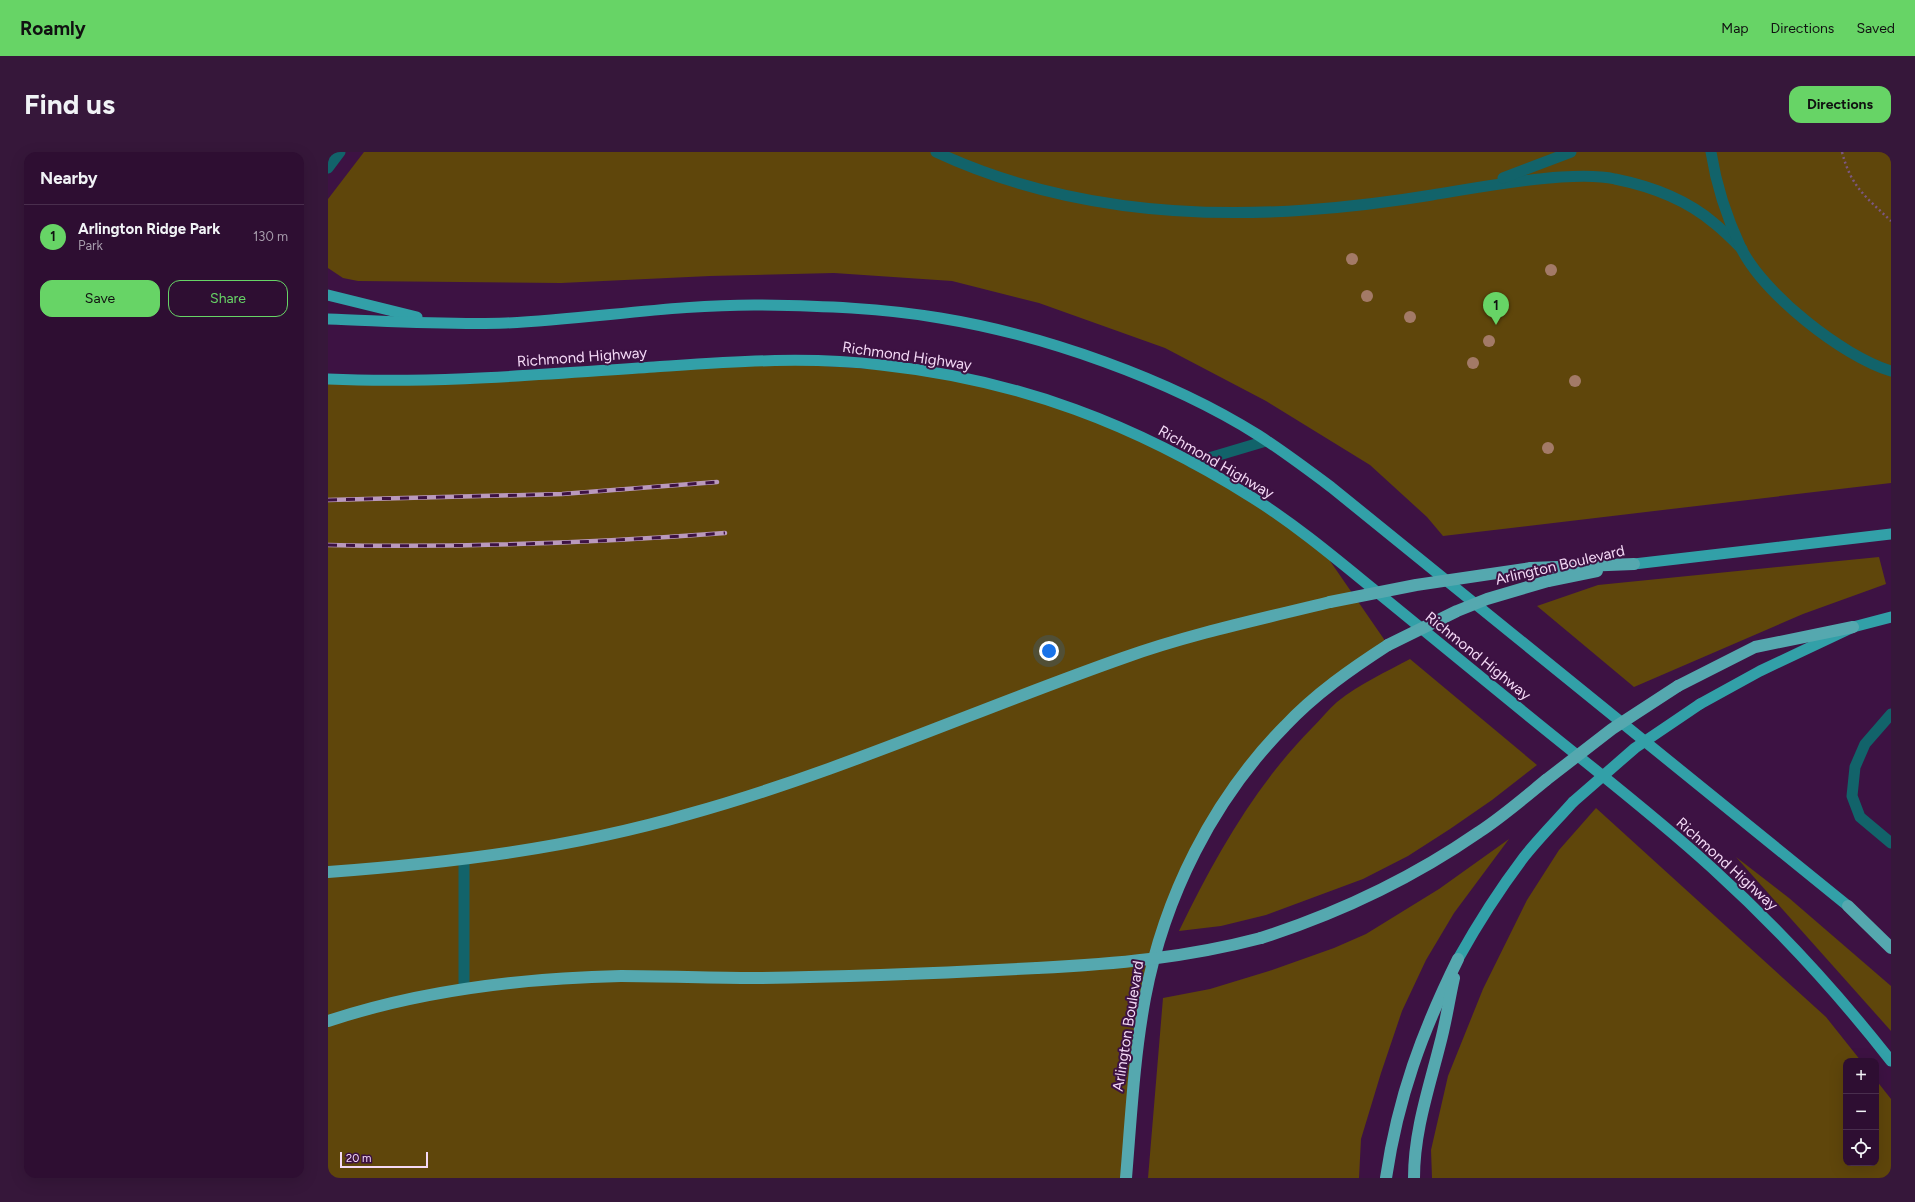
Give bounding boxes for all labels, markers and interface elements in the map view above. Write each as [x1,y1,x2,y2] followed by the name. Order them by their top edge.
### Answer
[20,17,86,40] text: Roamly
[1721,20,1749,37] text: Map
[1771,20,1834,37] text: Directions
[1856,20,1895,37] text: Saved
[1789,86,1891,123] button: Directions
[24,87,115,121] text: Find us
[40,168,98,188] text: Nearby
[78,220,220,238] text: Arlington Ridge Park
[50,229,56,244] text: 1
[253,229,288,244] text: 130 m
[78,238,103,253] text: Park
[40,280,160,317] button: Save
[168,280,288,317] button: Share
[1483,292,1509,325] pin: 1
[841,338,973,374] street label: Richmond Highway
[516,343,648,371] street label: Richmond Highway
[1155,422,1277,502] street label: Richmond Highway
[1494,541,1626,589] street label: Arlington Boulevard
[1422,608,1534,704] street label: Richmond Highway
[1039,641,1059,661] your location
[1672,814,1782,914] street label: Richmond Highway
[1109,959,1147,1093] street label: Arlington Boulevard
[1843,1058,1879,1166] map controls
[1843,1058,1879,1094] button: +
[1843,1094,1879,1130] button: −
[1843,1130,1879,1166] button: locate
[340,1150,428,1169] scale bar
[346,1152,371,1165] text: 20 m

